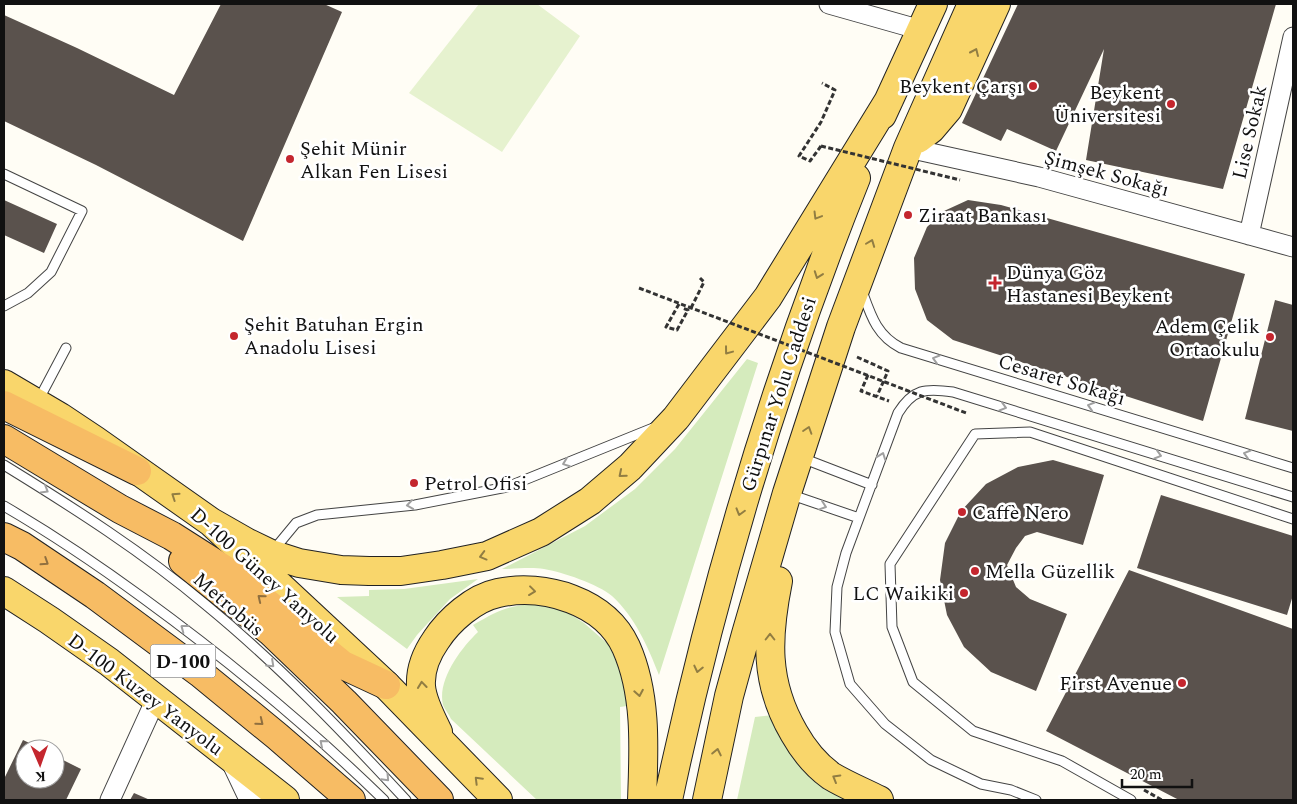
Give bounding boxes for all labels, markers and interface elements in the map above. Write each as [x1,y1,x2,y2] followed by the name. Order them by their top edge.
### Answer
[968,48,979,57] one-way arrow
[899,72,1023,102] place label: Beykent Çarşı
[1054,78,1161,131] place label: Beykent Üniversitesi
[1027,80,1039,92] marker: Beykent Çarşı
[1225,82,1275,182] street label: Lise Sokak
[1165,98,1177,110] marker: Beykent Üniversitesi
[300,134,448,187] place label: Şehit Münir Alkan Fen Lisesi
[1041,143,1172,205] street label: Şimşek Sokağı
[284,153,296,165] marker: Şehit Münir Alkan Fen Lisesi
[918,201,1047,231] place label: Ziraat Bankası
[902,209,914,221] marker: Ziraat Bankası
[814,210,824,219] one-way arrow
[865,239,875,248] one-way arrow
[1006,258,1170,311] place label: Dünya Göz Hastanesi Beykent
[814,270,824,278] one-way arrow
[988,276,1002,290] marker: Dünya Göz Hastanesi Beykent
[733,293,825,496] street label: Gürpınar Yolu Caddesi
[244,310,424,363] place label: Şehit Batuhan Ergin Anadolu Lisesi
[1155,312,1260,365] place label: Adem Çelik Ortaokulu
[228,330,240,342] marker: Şehit Batuhan Ergin Anadolu Lisesi
[1264,331,1276,343] marker: Adem Çelik Ortaokulu
[725,345,734,355] one-way arrow
[994,346,1129,414] street label: Cesaret Sokağı
[932,354,941,364] one-way arrow
[998,402,1006,412] one-way arrow
[1088,402,1096,412] one-way arrow
[802,427,812,435] one-way arrow
[1153,450,1161,460] one-way arrow
[1243,450,1251,460] one-way arrow
[876,452,886,460] one-way arrow
[563,457,571,467] one-way arrow
[619,468,628,477] one-way arrow
[424,469,527,499] place label: Petrol Ofisi
[408,477,420,489] marker: Petrol Ofisi
[40,484,49,494] one-way arrow
[171,493,180,502] one-way arrow
[972,498,1069,528] place label: Caffè Nero
[406,499,414,510] one-way arrow
[183,500,346,651] street label: D-100 Güney Yanyolu
[819,500,827,510] one-way arrow
[956,506,968,518] marker: Caffè Nero
[736,508,746,516] one-way arrow
[479,550,488,561] one-way arrow
[40,556,49,565] one-way arrow
[985,557,1115,587] place label: Mella Güzellik
[186,565,271,644] street label: Metrobüs
[969,565,981,577] marker: Mella Güzellik
[853,579,954,609] place label: LC Waikiki
[528,585,536,596] one-way arrow
[958,587,970,599] marker: LC Waikiki
[257,594,266,603] one-way arrow
[180,625,190,634] one-way arrow
[61,626,230,763] street label: D-100 Kuzey Yanyolu
[765,633,775,641] one-way arrow
[150,644,216,678] road number: D-100
[265,658,274,667] one-way arrow
[693,665,704,674] one-way arrow
[1059,669,1172,699] place label: First Avenue
[1176,677,1188,689] marker: First Avenue
[417,681,428,689] one-way arrow
[633,688,643,697] one-way arrow
[254,716,263,725] one-way arrow
[15,739,65,789] north arrow
[319,740,328,749] one-way arrow
[711,748,722,757] one-way arrow
[1122,756,1192,788] scale bar
[1130,763,1162,786] text: 20 m
[34,766,46,787] text: K
[380,773,389,782] one-way arrow
[832,774,841,784] one-way arrow
[474,777,483,786] one-way arrow

